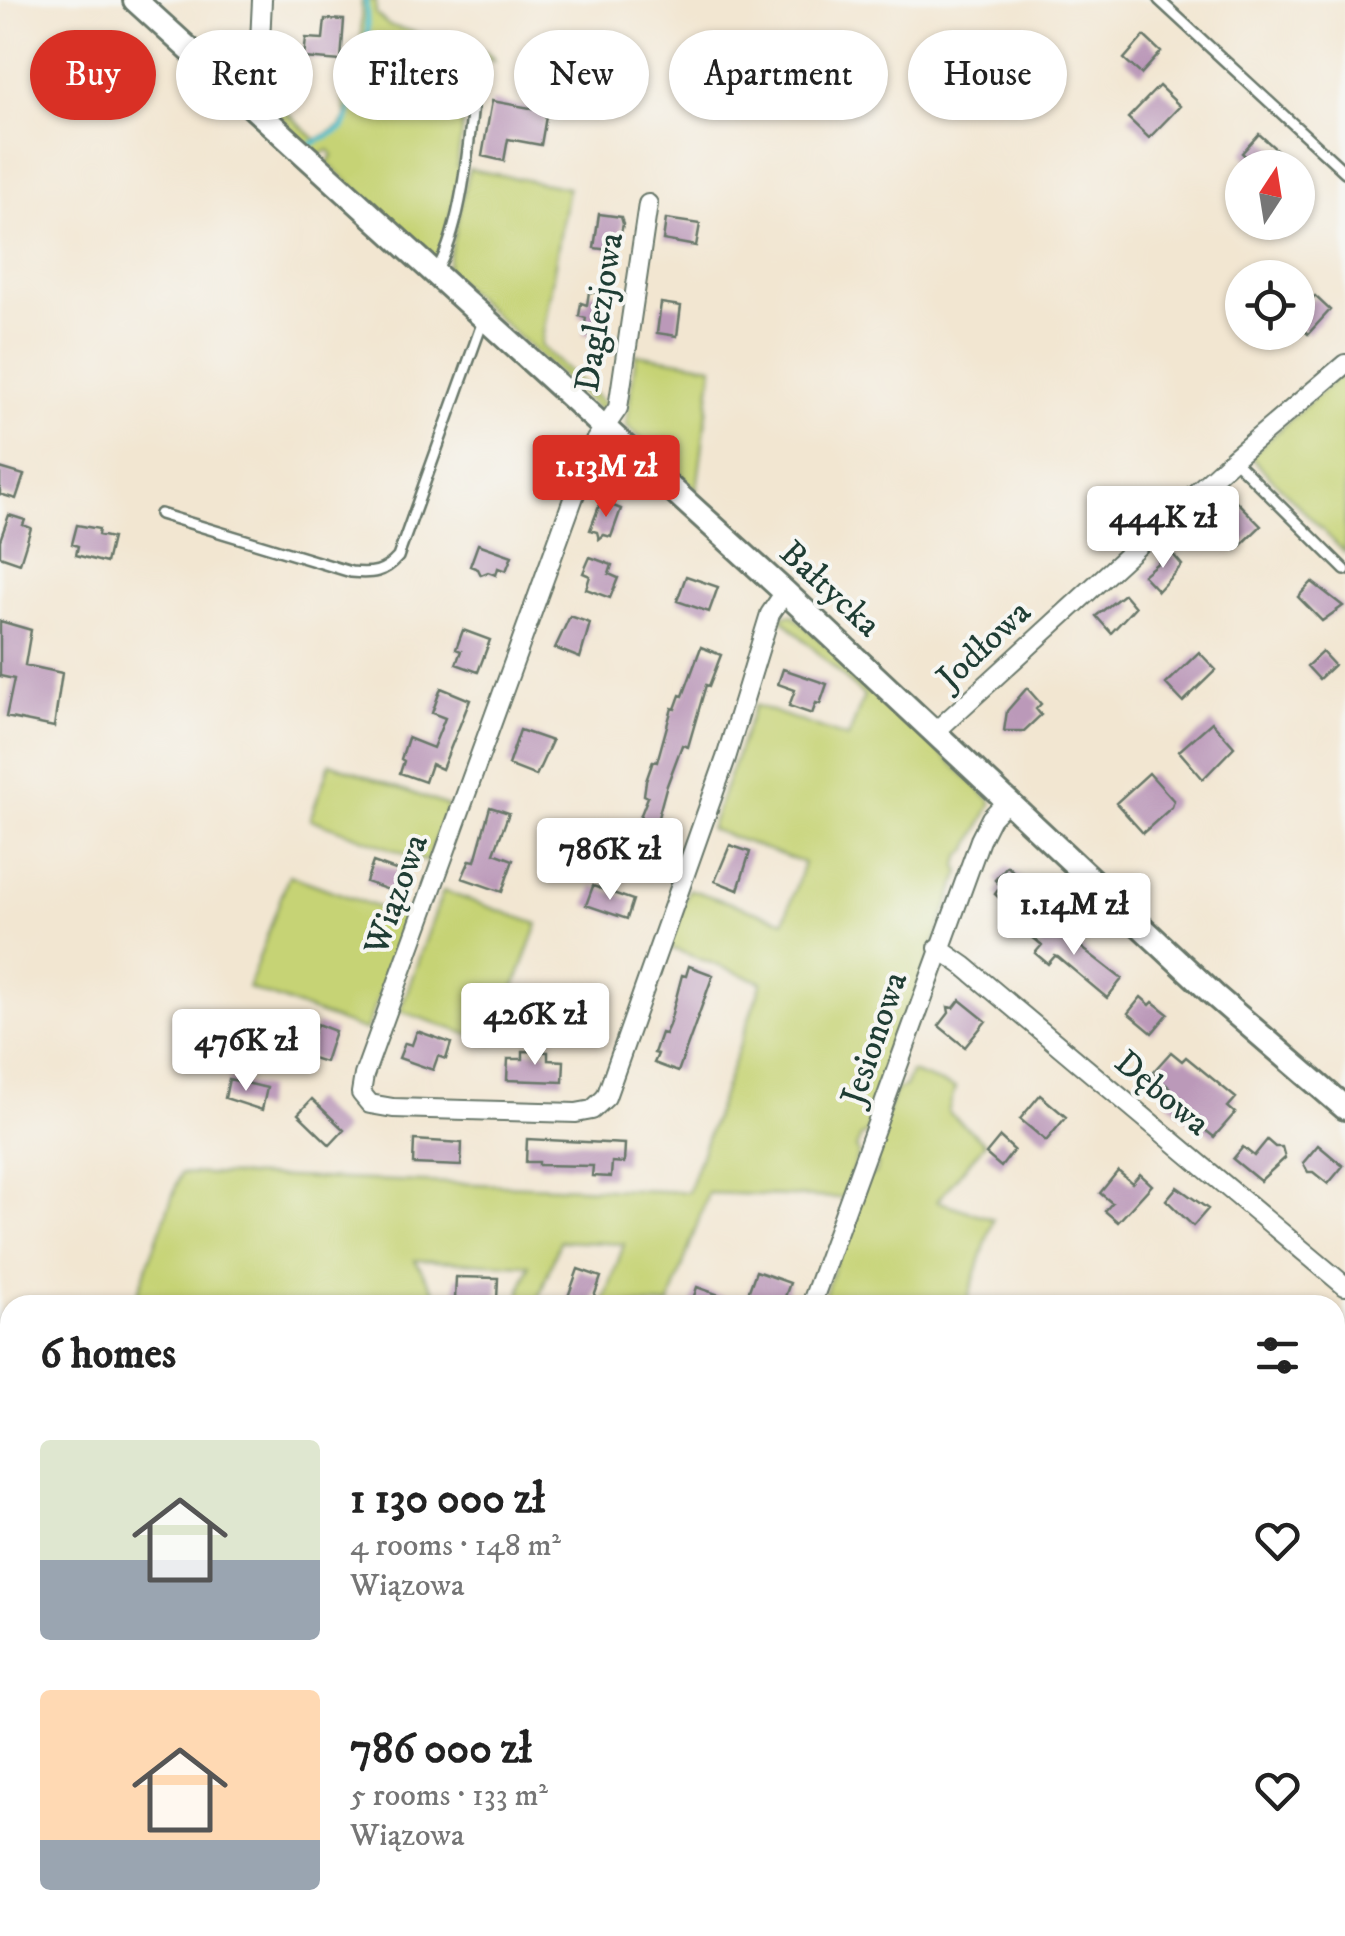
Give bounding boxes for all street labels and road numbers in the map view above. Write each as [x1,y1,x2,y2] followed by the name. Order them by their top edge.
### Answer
[566,229,634,395] street label: Daglezjowa
[770,532,889,647] street label: Bałtycka
[926,591,1041,702] street label: Jodłowa
[354,828,439,962] street label: Wiązowa
[831,966,918,1114] street label: Jesionowa
[1105,1041,1219,1146] street label: Dębowa

